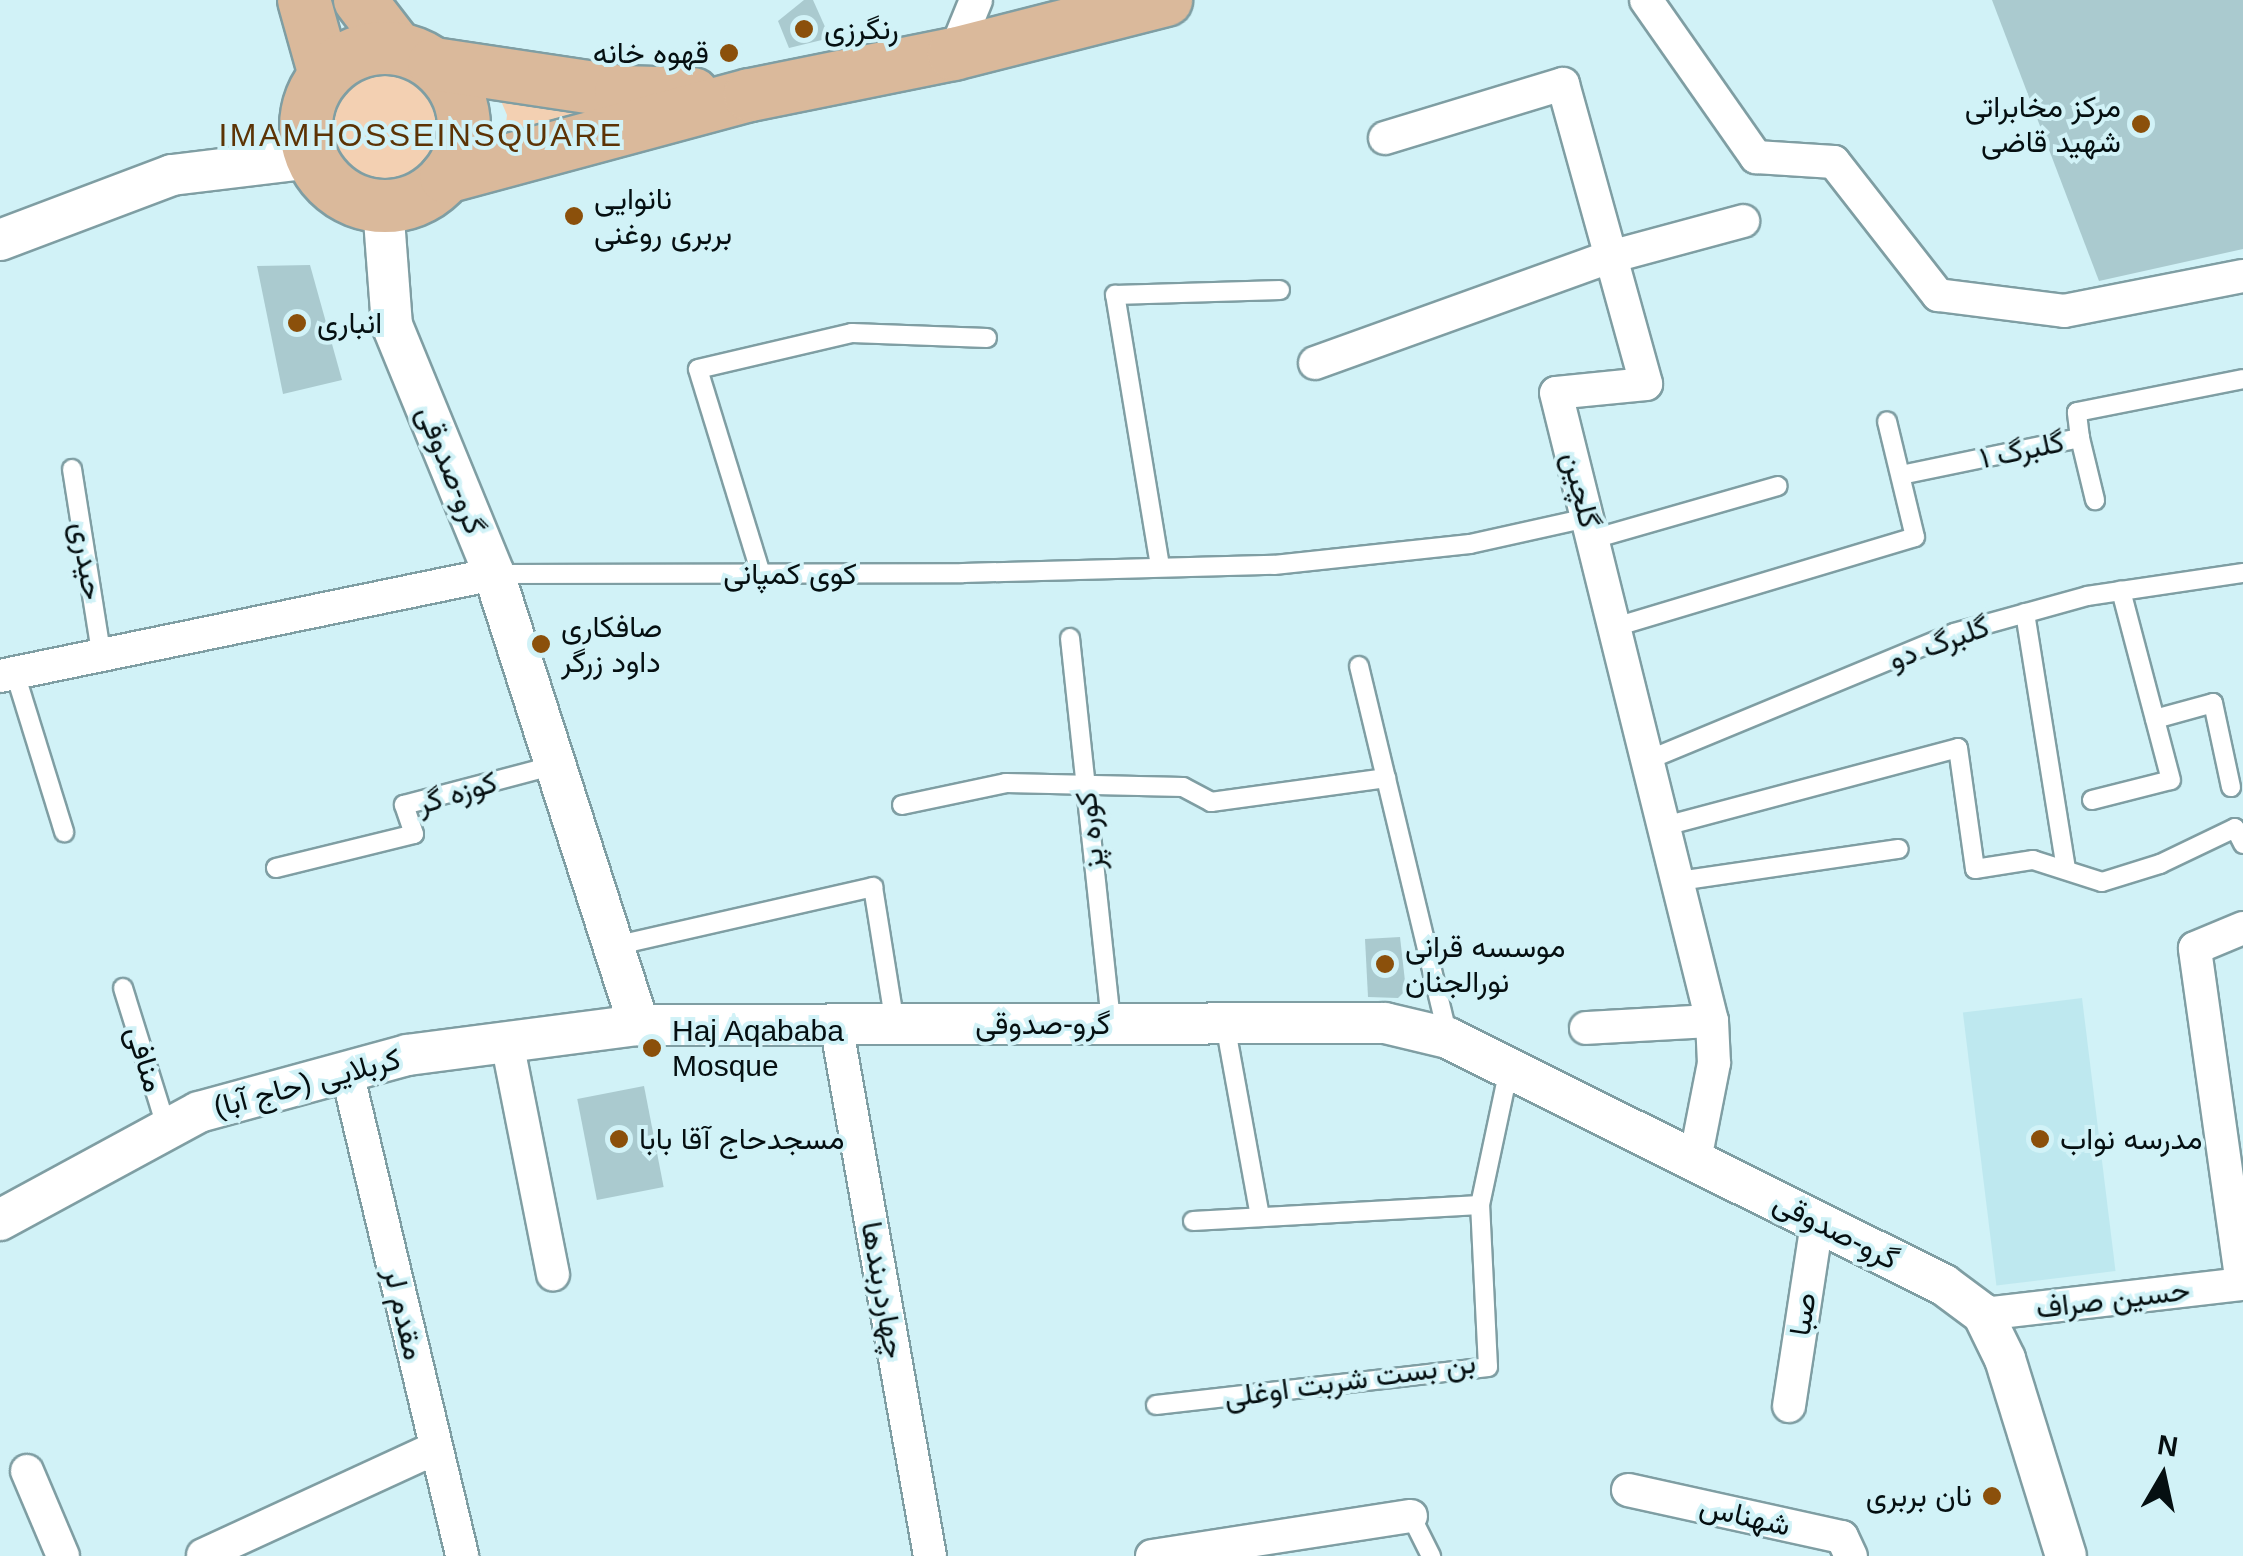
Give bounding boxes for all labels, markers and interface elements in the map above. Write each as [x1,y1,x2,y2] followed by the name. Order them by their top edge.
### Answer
[824,11,899,47] place label: رنگرزی
[793,18,815,40] marker: رنگرزی
[593,35,709,71] place label: قهوه خانه
[718,42,740,64] marker: قهوه خانه
[1965,89,2121,160] place label: مرکز مخابراتی شهید قاضی
[2130,113,2152,135] marker: مرکز مخابراتی شهید قاضی
[218,116,624,154] district label: IMAMHOSSEINSQUARE
[594,181,732,252] place label: نانوایی بربری روغنی
[563,205,585,227] marker: نانوایی بربری روغنی
[317,305,382,341] place label: انباری
[286,312,308,334] marker: انباری
[409,401,493,539] street label: گرو-صدوقی
[1977,424,2067,476] street label: گلبرگ ۱
[1554,448,1608,532] street label: گلچین
[63,519,111,603] street label: حیدری
[723,556,857,592] street label: کوی کمپانی
[1884,608,1994,678] street label: گلبرگ دو
[561,609,662,680] place label: صافکاری داود زرگر
[530,633,552,655] marker: صافکاری داود زرگر
[413,764,501,822] street label: کوزه گر
[1068,790,1112,872] street label: کوره پز
[1405,929,1565,1000] place label: موسسه قرانی نورالجنان
[1374,953,1396,975] marker: موسسه قرانی نورالجنان
[975,1006,1111,1042] street label: گرو-صدوقی
[672,1013,845,1084] place label: Haj Aqababa Mosque
[118,1022,172,1096] street label: منافی
[641,1037,663,1059] marker: Haj Aqababa Mosque
[209,1041,405,1125] street label: کربلایی (حاج آبا)
[639,1121,844,1157] place label: مسجدحاج آقا بابا
[2060,1121,2203,1157] place label: مدرسه نواب
[608,1128,630,1150] marker: مسجدحاج آقا بابا
[2029,1128,2051,1150] marker: مدرسه نواب
[1768,1184,1904,1278] street label: گرو-صدوقی
[853,1219,913,1361] street label: چهاردربندها
[376,1265,432,1363] street label: مقدم لر
[2034,1272,2192,1326] street label: حسین صراف
[1782,1290,1824,1338] street label: صبا
[1222,1345,1478,1415] street label: بن بست شربت اوغلی
[2113,1426,2213,1526] north arrow
[2155,1429,2180,1463] text: N
[1866,1478,1972,1514] place label: نان بربری
[1981,1485,2003,1507] marker: نان بربری
[1696,1488,1794,1544] street label: شهناس

